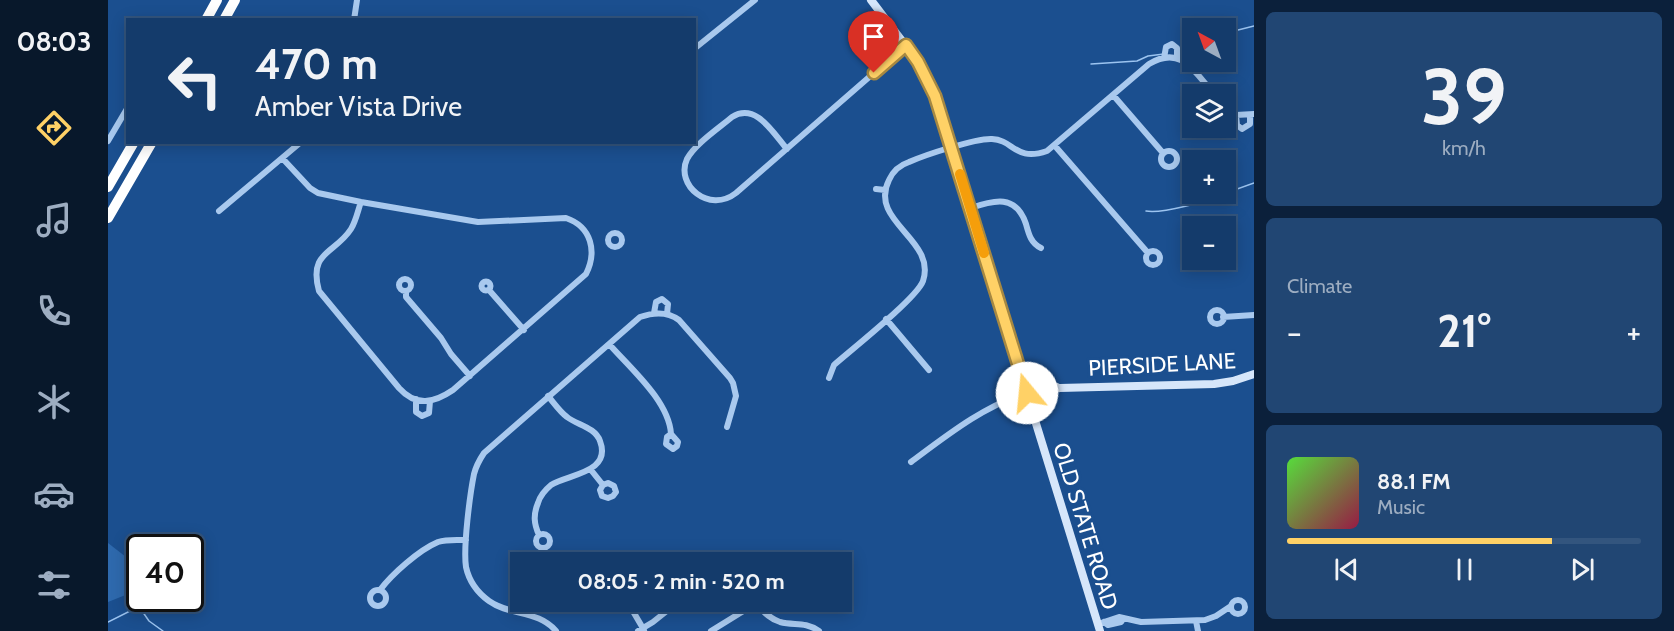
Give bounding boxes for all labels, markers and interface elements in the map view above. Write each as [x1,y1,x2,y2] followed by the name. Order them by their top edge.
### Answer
[848,11,899,73] pin
[1182,18,1236,72] north arrow
[1182,18,1236,270] map controls
[857,20,890,53] icon: arrive
[17,25,91,58] text: 08:03
[255,38,378,90] text: 470 m
[156,42,234,120] icon: left
[1421,49,1507,144] text: 39
[1182,84,1236,138] button: layers
[255,90,462,123] text: Amber Vista Drive
[33,107,75,149] icon: directions
[1442,136,1486,160] text: km/h
[1182,150,1236,204] button: +
[33,199,75,241] icon: music
[1182,216,1236,270] button: −
[1287,274,1352,298] text: Climate
[33,290,75,332] icon: phone
[1437,304,1491,358] text: 21°
[1287,312,1302,352] text: −
[1626,312,1641,352] text: +
[1088,347,1236,382] street label: PIERSIDE LANE
[995,361,1059,425] position arrow
[33,381,75,423] icon: climate
[1047,439,1124,613] street label: OLD STATE ROAD
[1377,468,1451,495] text: 88.1 FM
[33,473,75,515] icon: car
[1377,495,1425,519] text: Music
[126,534,204,612] speed limit sign: 40
[1330,553,1363,586] icon: previous
[1448,553,1481,586] icon: pause
[1566,553,1599,586] icon: next
[33,564,75,606] icon: filters
[577,568,785,595] text: 08:05 · 2 min · 520 m

